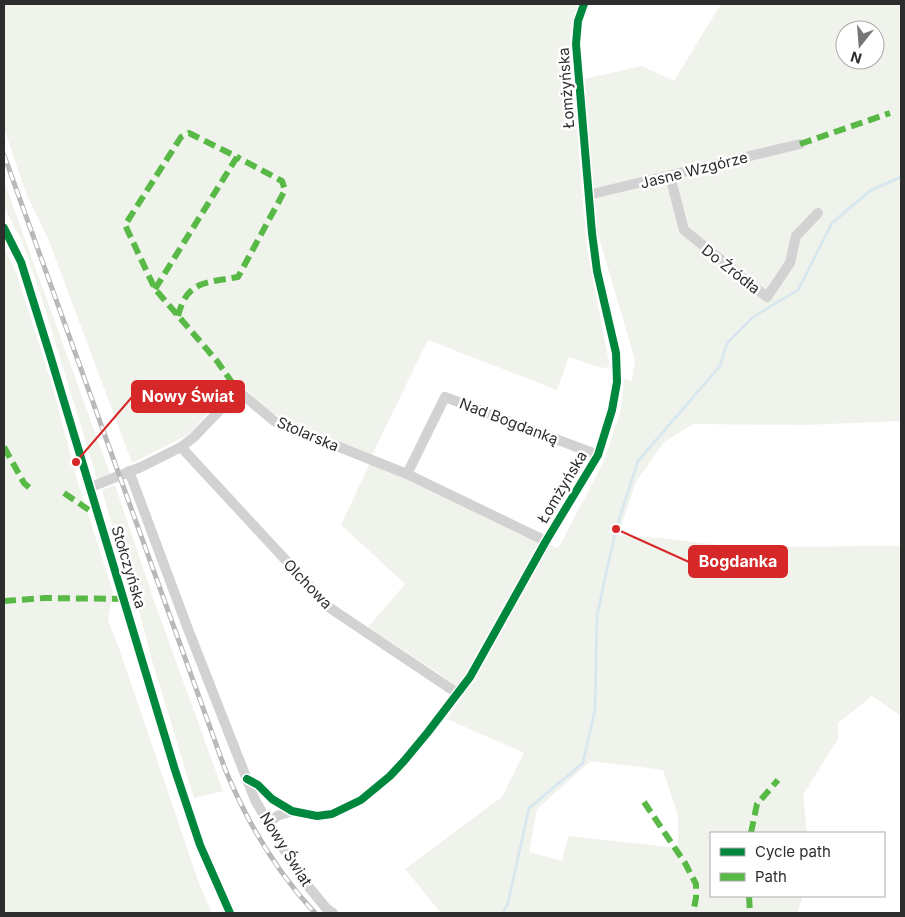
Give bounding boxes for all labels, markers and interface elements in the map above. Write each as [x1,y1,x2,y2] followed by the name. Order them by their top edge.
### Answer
[835,20,885,70] north arrow
[554,47,578,129] street label: Łomżyńska
[848,48,864,68] text: N
[638,147,750,193] street label: Jasne Wzgórze
[698,240,764,298] street label: Do Źródła
[132,381,244,412] callout: Nowy Świat
[142,386,234,406] text: Nowy Świat
[457,393,561,449] street label: Nad Bogdanką
[274,412,342,456] street label: Stolarska
[533,447,591,527] street label: Łomżyńska
[107,523,151,611] street label: Stołczyńska
[689,546,787,577] callout: Bogdanka
[699,551,777,571] text: Bogdanka
[280,555,336,613] street label: Olchowa
[256,808,316,890] street label: Nowy Świat
[710,832,885,897] legend
[755,842,831,861] text: Cycle path
[755,867,787,886] text: Path

